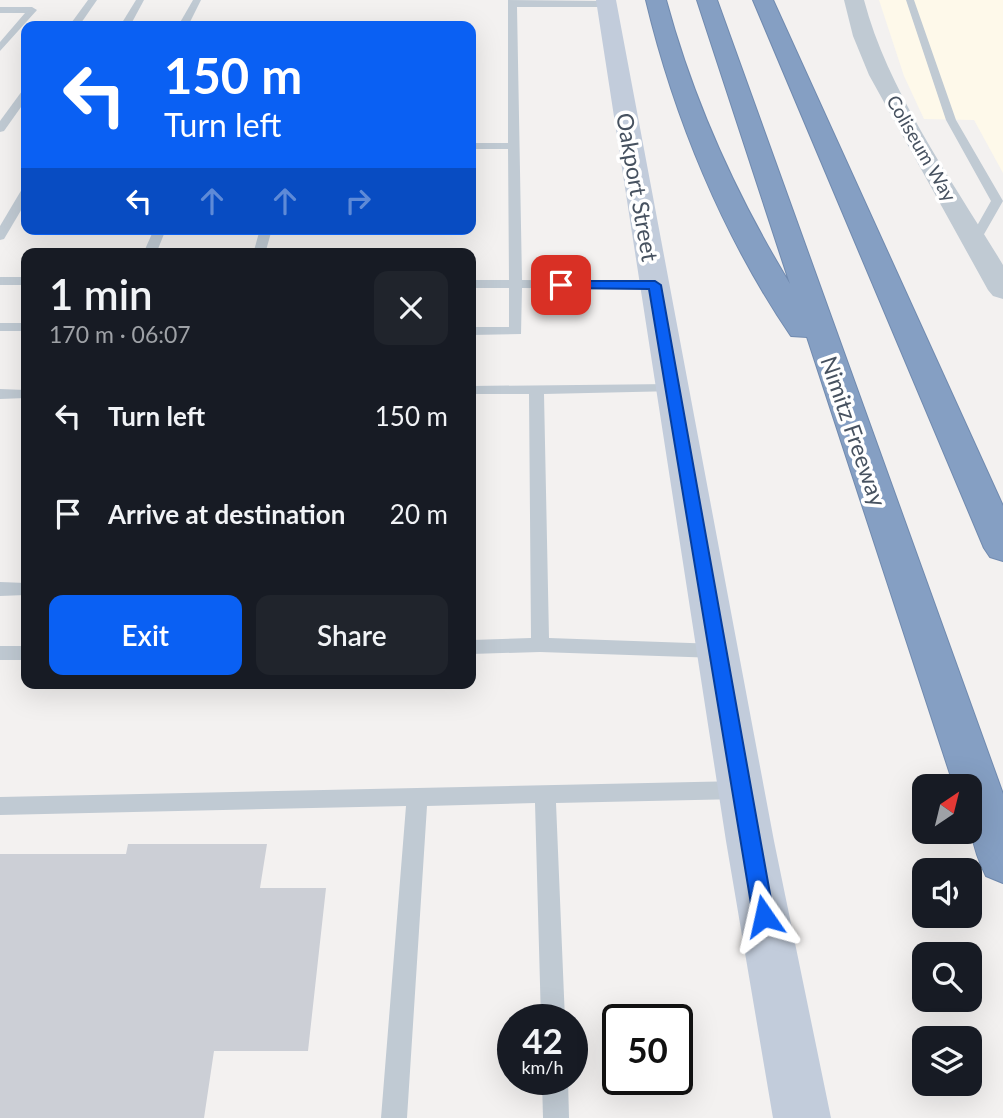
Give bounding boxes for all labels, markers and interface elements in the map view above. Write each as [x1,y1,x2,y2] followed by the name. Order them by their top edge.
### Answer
[164,46,302,104] text: 150 m
[49,49,140,140] icon: left
[882,91,962,205] street label: Coliseum Way
[164,105,281,144] text: Turn left
[611,111,665,264] street label: Oakport Street
[120,182,158,220] icon: left
[193,182,231,220] icon: ahead
[266,182,304,220] icon: ahead
[339,182,377,220] icon: right
[531,255,591,315] pin
[542,266,580,304] icon: arrive
[49,269,153,319] text: 1 min
[374,271,448,345] button: close
[49,320,191,348] text: 170 m · 06:07
[815,352,893,510] street label: Nimitz Freeway
[49,397,87,435] icon: left
[108,400,205,432] text: Turn left
[375,400,448,432] text: 150 m
[49,495,87,533] icon: arrive
[108,498,345,530] text: Arrive at destination
[390,498,448,530] text: 20 m
[49,595,242,675] button: Exit
[256,595,448,675] button: Share
[912,774,982,844] north arrow
[912,774,982,1096] map controls
[912,858,982,928] button: sound
[727,879,801,953] position arrow
[912,942,982,1012] button: search
[602,1004,693,1095] speed limit sign: 50
[522,1019,563,1061] text: 42
[912,1026,982,1096] button: layers
[521,1056,564,1078] text: km/h

